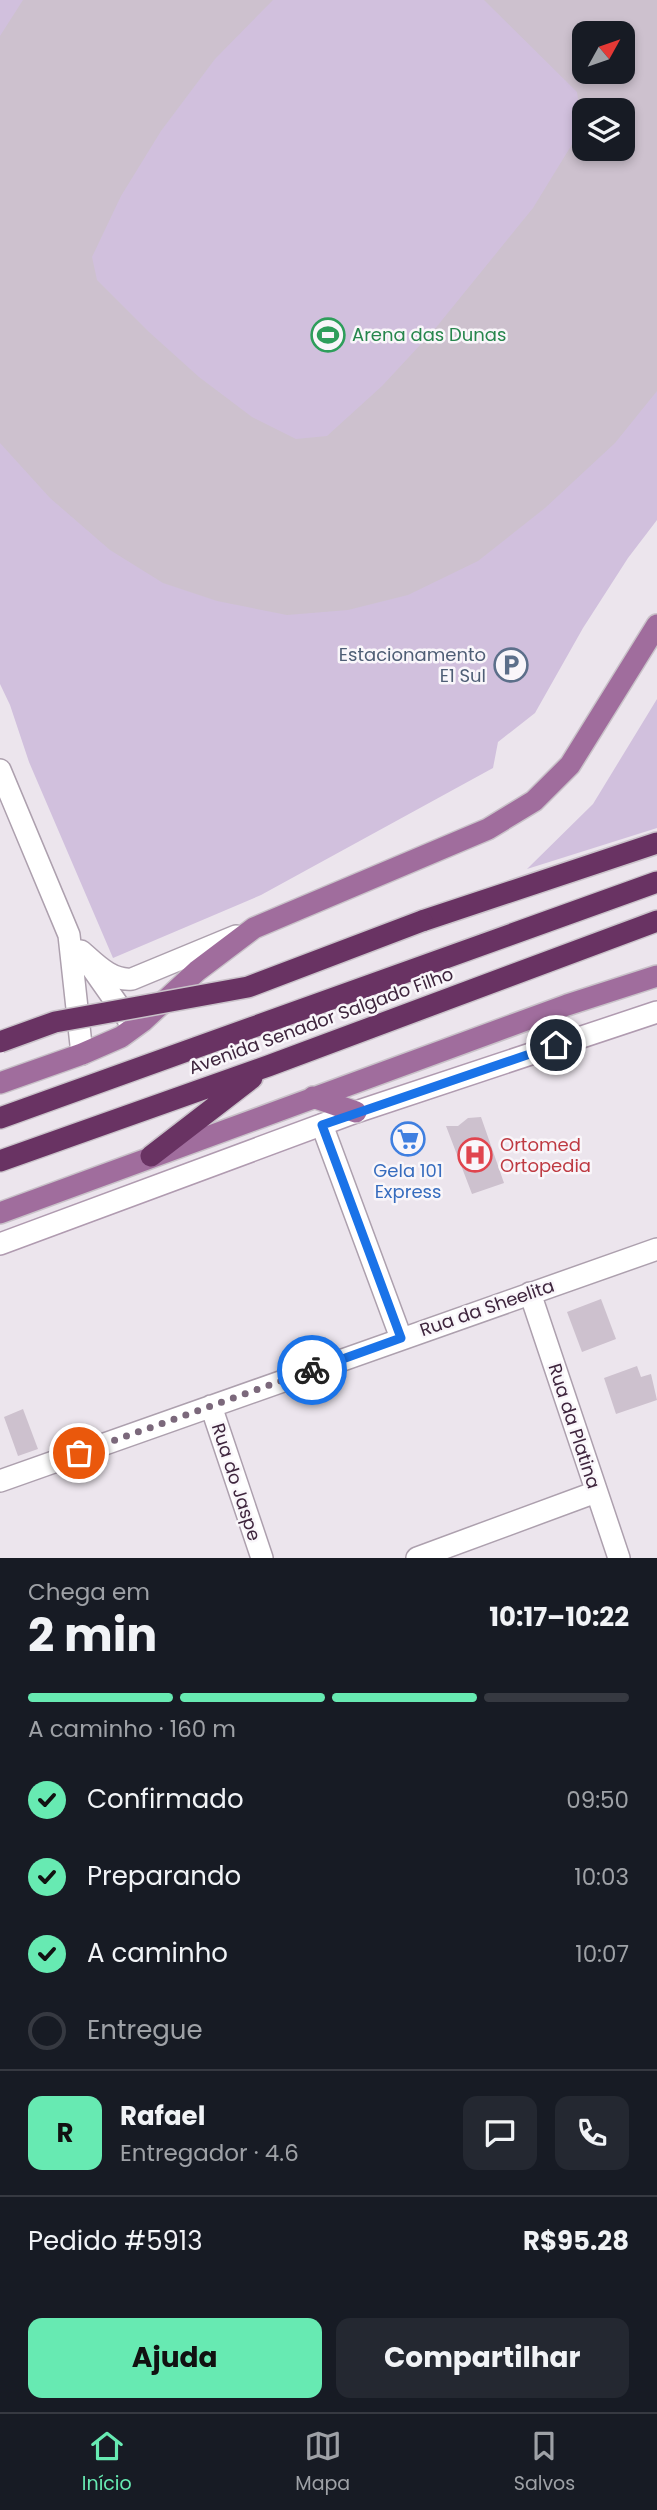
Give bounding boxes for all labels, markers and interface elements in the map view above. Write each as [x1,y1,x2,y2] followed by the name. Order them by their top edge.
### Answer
[572,21,635,84] north arrow
[572,21,635,161] map controls
[572,98,635,161] button: layers
[309,316,347,354] sports icon: Arena das Dunas
[352,322,506,347] place label: Arena das Dunas
[339,642,486,688] place label: Estacionamento E1 Sul
[492,646,530,684] parking icon: Estacionamento E1 Sul
[185,961,457,1080] street label: Avenida Senador Salgado Filho
[526,1015,586,1075] pin
[537,1026,575,1064] icon: home
[389,1120,427,1158] supermarket icon: Gela 101 Express
[500,1132,591,1178] place label: Ortomed Ortopedia
[456,1136,494,1174] hospital icon: Ortomed Ortopedia
[373,1158,443,1204] place label: Gela 101 Express
[416,1273,557,1342] street label: Rua da Sheelita
[277,1335,347,1405] courier
[293,1351,331,1389] icon: bike
[542,1360,606,1492] street label: Rua da Platina
[206,1420,267,1544] street label: Rua do Jaspe
[49,1423,109,1483] pin
[60,1434,98,1472] icon: bag
[28,1576,150,1608] text: Chega em
[489,1599,629,1635] text: 10:17–10:22
[28,1603,157,1667] text: 2 min
[28,1713,236,1745] text: A caminho · 160 m
[28,1781,66,1819] icon: check
[87,1781,244,1817] text: Confirmado
[566,1784,629,1816] text: 09:50
[28,1858,66,1896] icon: check
[87,1858,241,1894] text: Preparando
[574,1861,629,1893] text: 10:03
[28,1935,66,1973] icon: check
[87,1935,228,1971] text: A caminho
[575,1938,629,1970] text: 10:07
[87,2012,203,2048] text: Entregue
[463,2096,537,2170] button: chat
[555,2096,629,2170] button: phone
[120,2098,205,2134] text: Rafael
[57,2115,73,2151] text: R
[120,2137,299,2169] text: Entregador · 4.6
[28,2223,203,2259] text: Pedido #5913
[523,2223,629,2259] text: R$95.28
[28,2318,322,2398] button: Ajuda
[336,2318,629,2398] button: Compartilhar
[82,2427,132,2498] tab: Início
[295,2427,350,2498] tab: Mapa
[514,2427,575,2498] tab: Salvos

